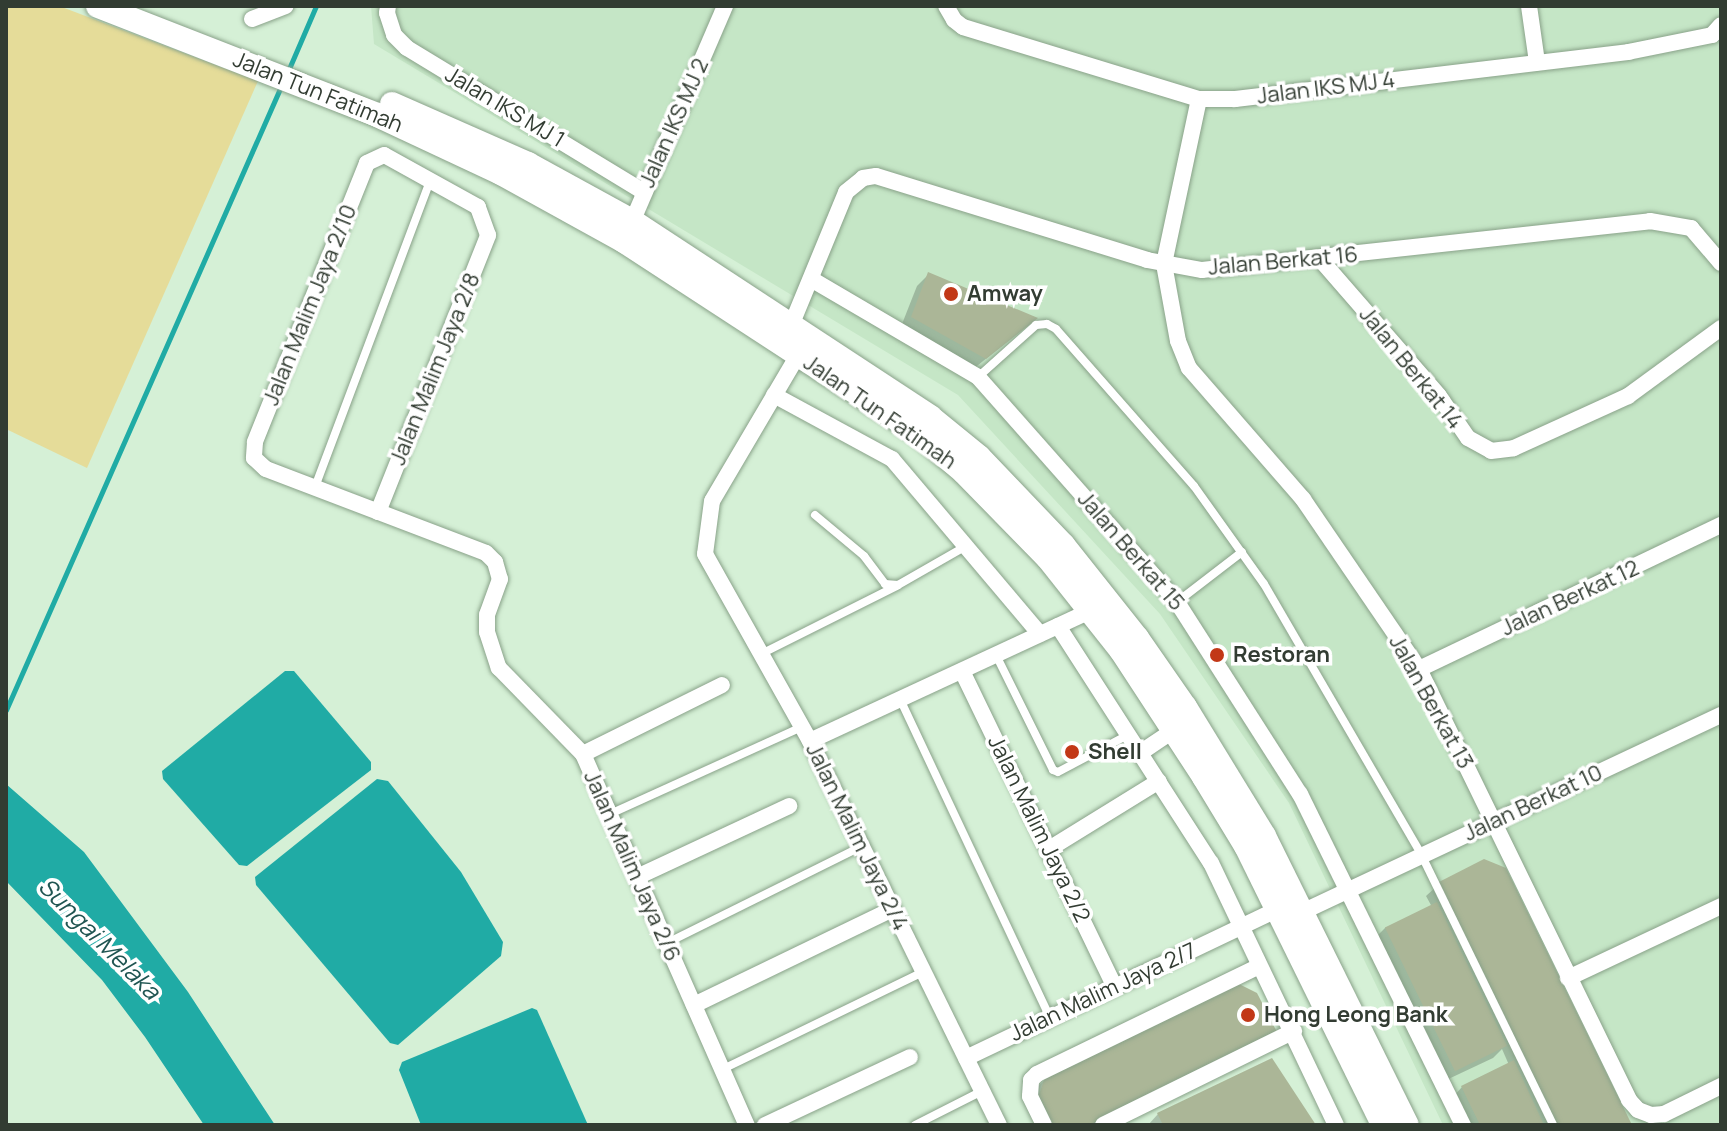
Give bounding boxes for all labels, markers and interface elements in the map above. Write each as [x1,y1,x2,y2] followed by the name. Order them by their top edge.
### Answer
[229,46,407,138] street label: Jalan Tun Fatimah
[634,54,714,192] street label: Jalan IKS MJ 2
[441,61,569,153] street label: Jalan IKS MJ 1
[1256,66,1396,110] street label: Jalan IKS MJ 4
[258,201,362,409] street label: Jalan Malim Jaya 2/10
[1207,241,1359,281] street label: Jalan Berkat 16
[384,269,486,469] street label: Jalan Malim Jaya 2/8
[967,281,1043,307] place label: Amway
[942,285,960,303] marker: Amway
[1354,302,1468,434] street label: Jalan Berkat 14
[798,349,962,475] street label: Jalan Tun Fatimah
[1072,486,1190,616] street label: Jalan Berkat 15
[1497,555,1643,641] street label: Jalan Berkat 12
[1383,631,1479,773] street label: Jalan Berkat 13
[1233,642,1330,668] place label: Restoran
[1208,646,1226,664] marker: Restoran
[982,731,1096,927] street label: Jalan Malim Jaya 2/2
[800,739,914,935] street label: Jalan Malim Jaya 2/4
[1088,739,1142,765] place label: Shell
[1063,743,1081,761] marker: Shell
[1460,759,1606,847] street label: Jalan Berkat 10
[578,767,686,965] street label: Jalan Malim Jaya 2/6
[33,871,167,1005] water label: Sungai Melaka
[1005,937,1201,1047] street label: Jalan Malim Jaya 2/7
[1264,1002,1448,1028] place label: Hong Leong Bank
[1239,1006,1257,1024] marker: Hong Leong Bank

